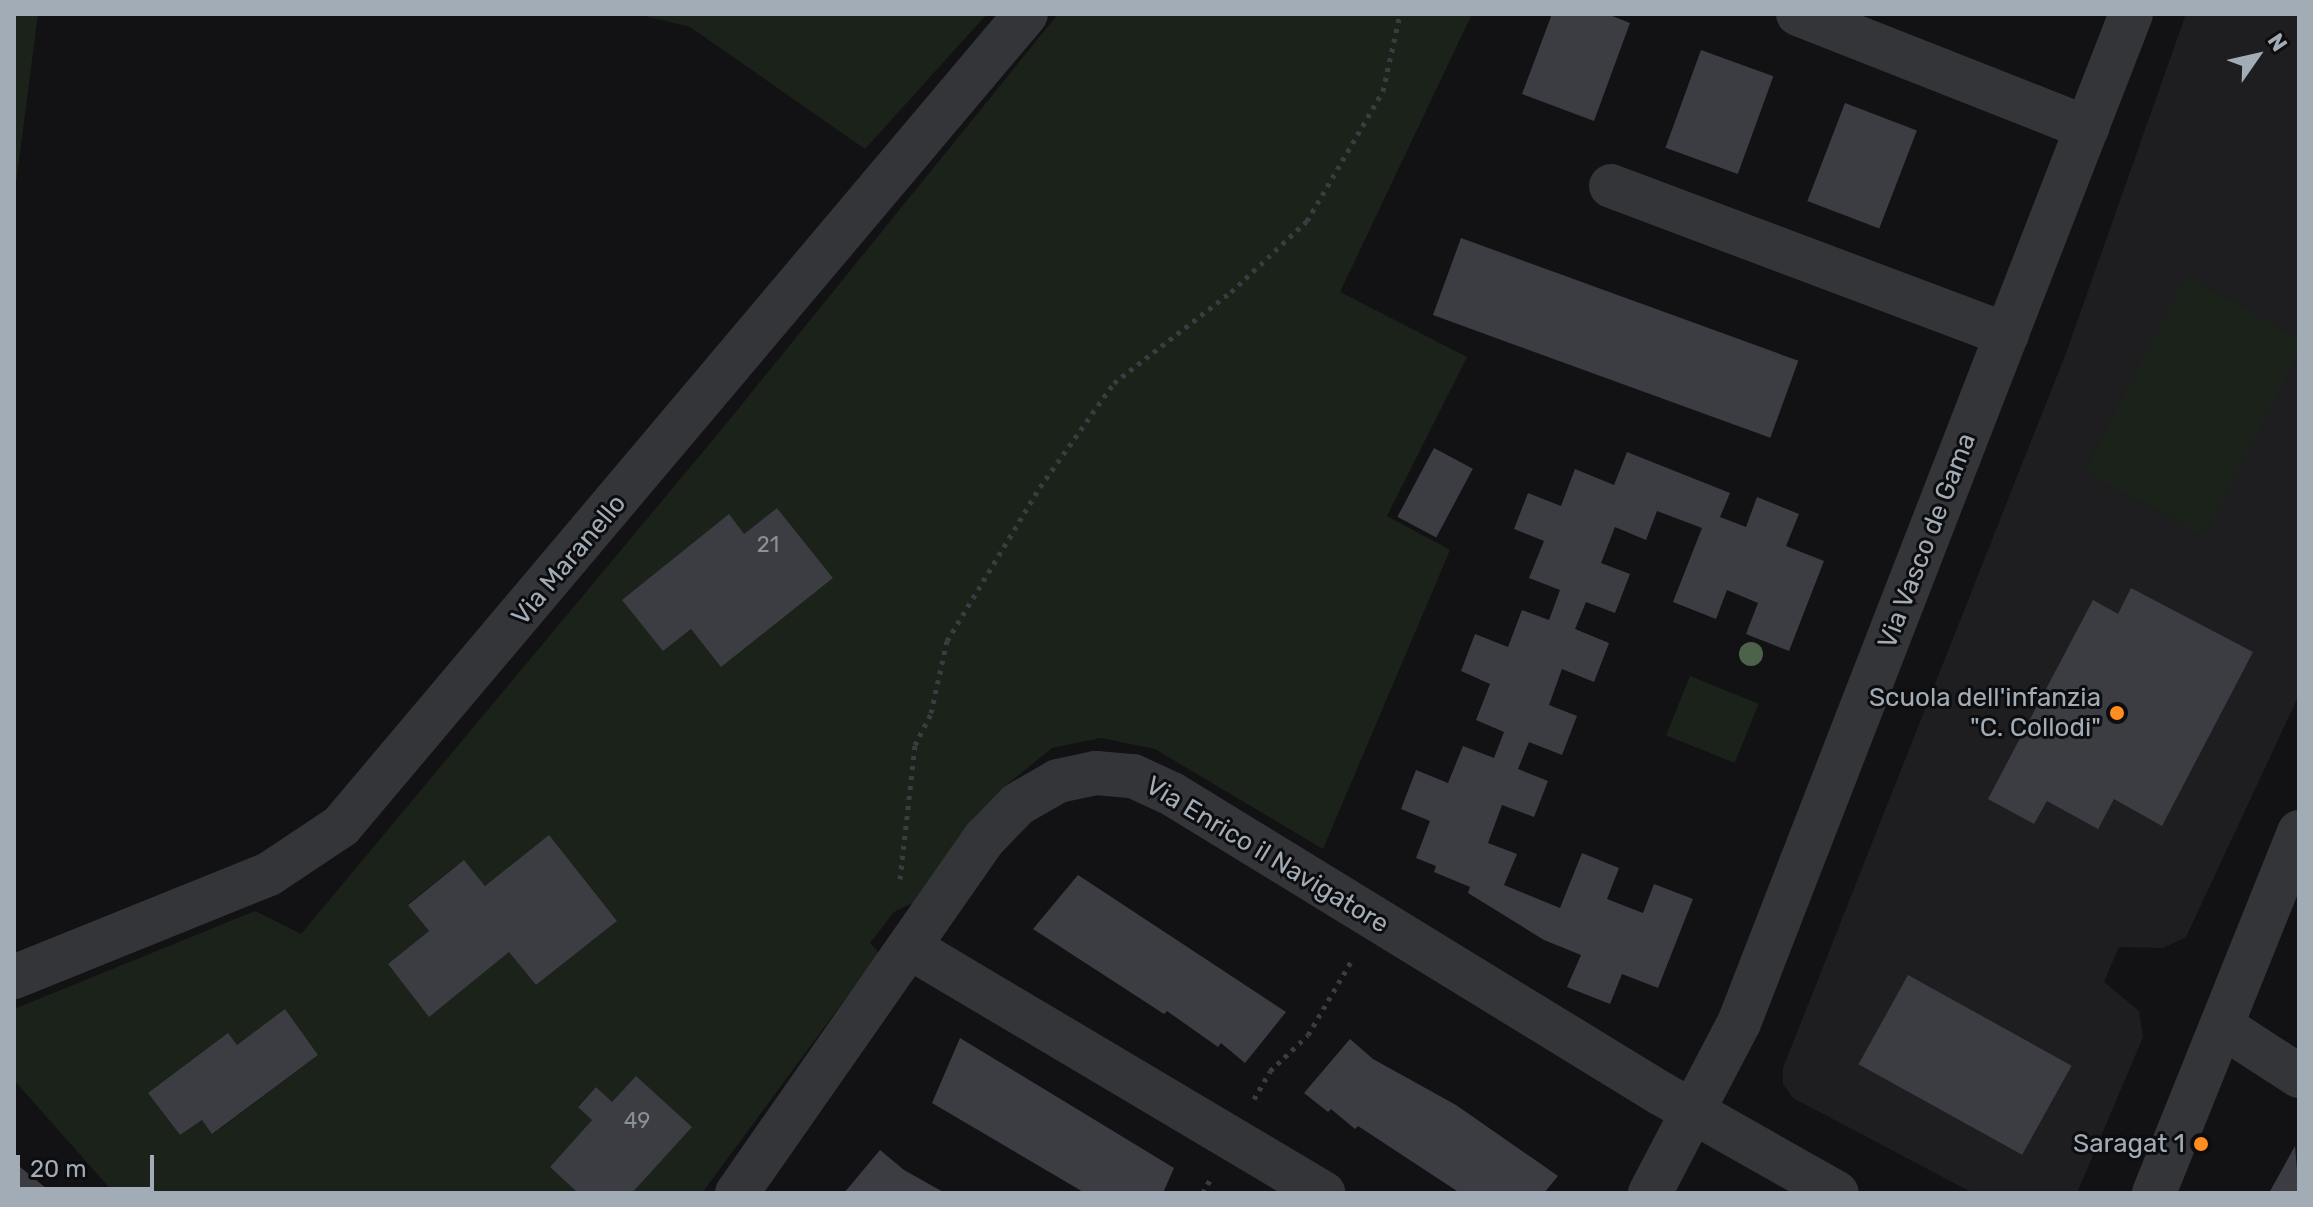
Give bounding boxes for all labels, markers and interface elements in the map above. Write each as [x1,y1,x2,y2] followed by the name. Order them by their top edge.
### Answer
[2217,16,2297,96] north arrow
[2262,28,2293,56] text: N
[1871,429,1983,653] street label: Via Vasco de Gama
[505,488,633,632] street label: Via Maranello
[757,532,779,558] house number: 21
[1869,682,2101,744] place label: Scuola dell'infanzia "C. Collodi"
[2108,704,2126,722] marker: Scuola dell'infanzia "C. Collodi"
[1140,770,1394,940] street label: Via Enrico il Navigatore
[624,1108,650,1134] house number: 49
[2073,1128,2185,1160] place label: Saragat 1
[2192,1135,2210,1153] marker: Saragat 1
[20,1139,158,1189] scale bar
[30,1155,87,1183] text: 20 m

